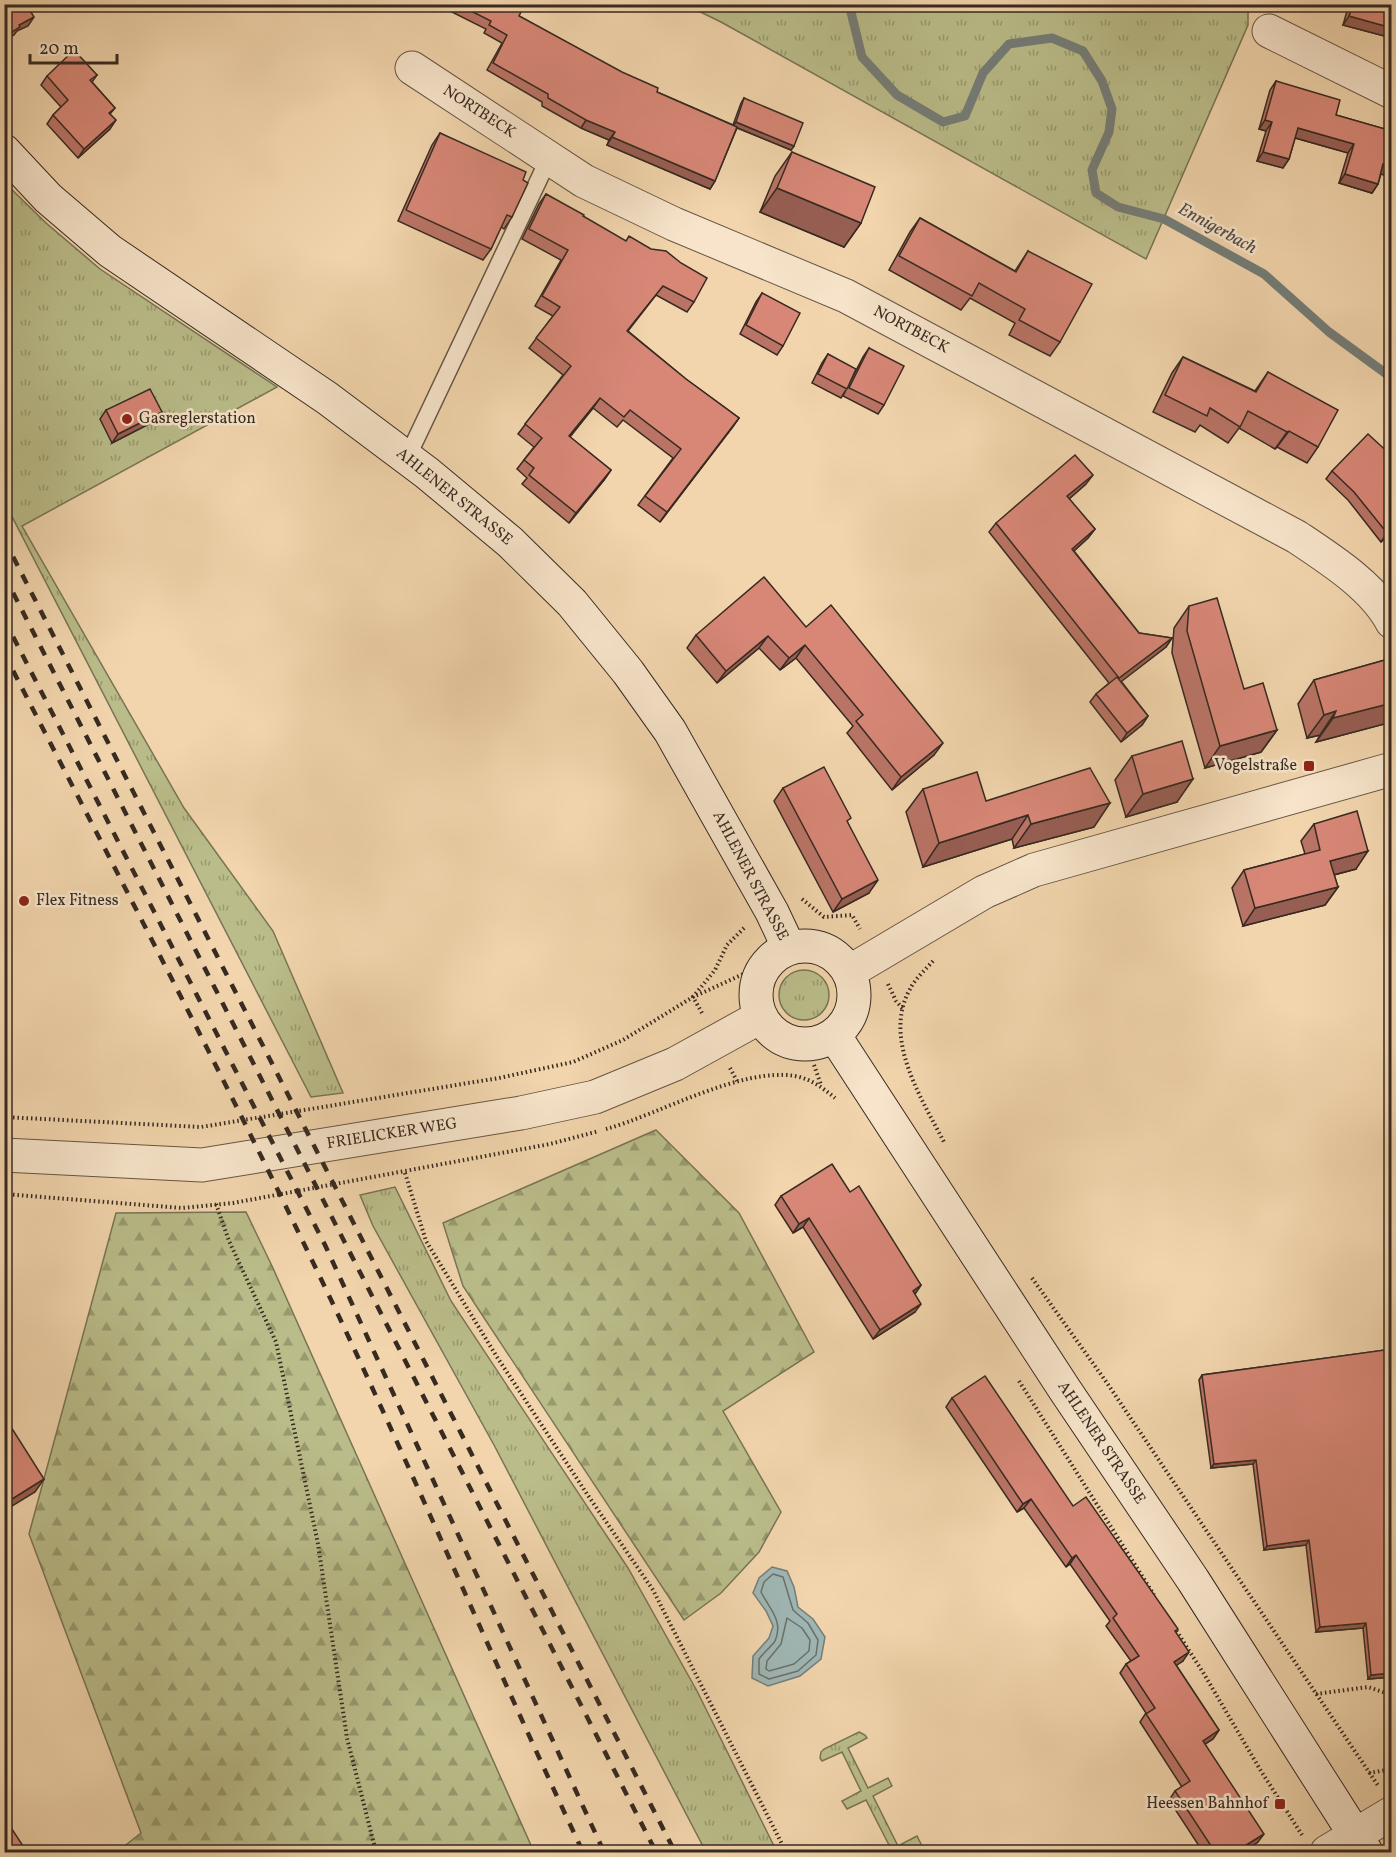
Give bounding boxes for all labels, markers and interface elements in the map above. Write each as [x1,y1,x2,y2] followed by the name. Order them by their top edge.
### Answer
[30,27,117,65] scale bar
[39,37,79,62] text: 20 m
[438,80,520,144] street label: NORTBECK
[1173,197,1261,261] water label: Ennigerbach
[869,301,953,359] street label: NORTBECK
[139,408,256,430] place label: Gasreglerstation
[120,412,134,426] marker: Gasreglerstation
[391,443,517,551] street label: AHLENER STRASSE
[1214,755,1297,777] place label: Vogelstraße
[1302,759,1316,773] marker: Vogelstraße
[706,807,794,945] street label: AHLENER STRASSE
[36,890,119,912] place label: Flex Fitness
[17,894,31,908] marker: Flex Fitness
[325,1113,459,1155] street label: FRIELICKER WEG
[1052,1377,1150,1509] street label: AHLENER STRASSE
[1146,1793,1270,1815] place label: Heessen Bahnhof
[1273,1797,1287,1811] marker: Heessen Bahnhof

